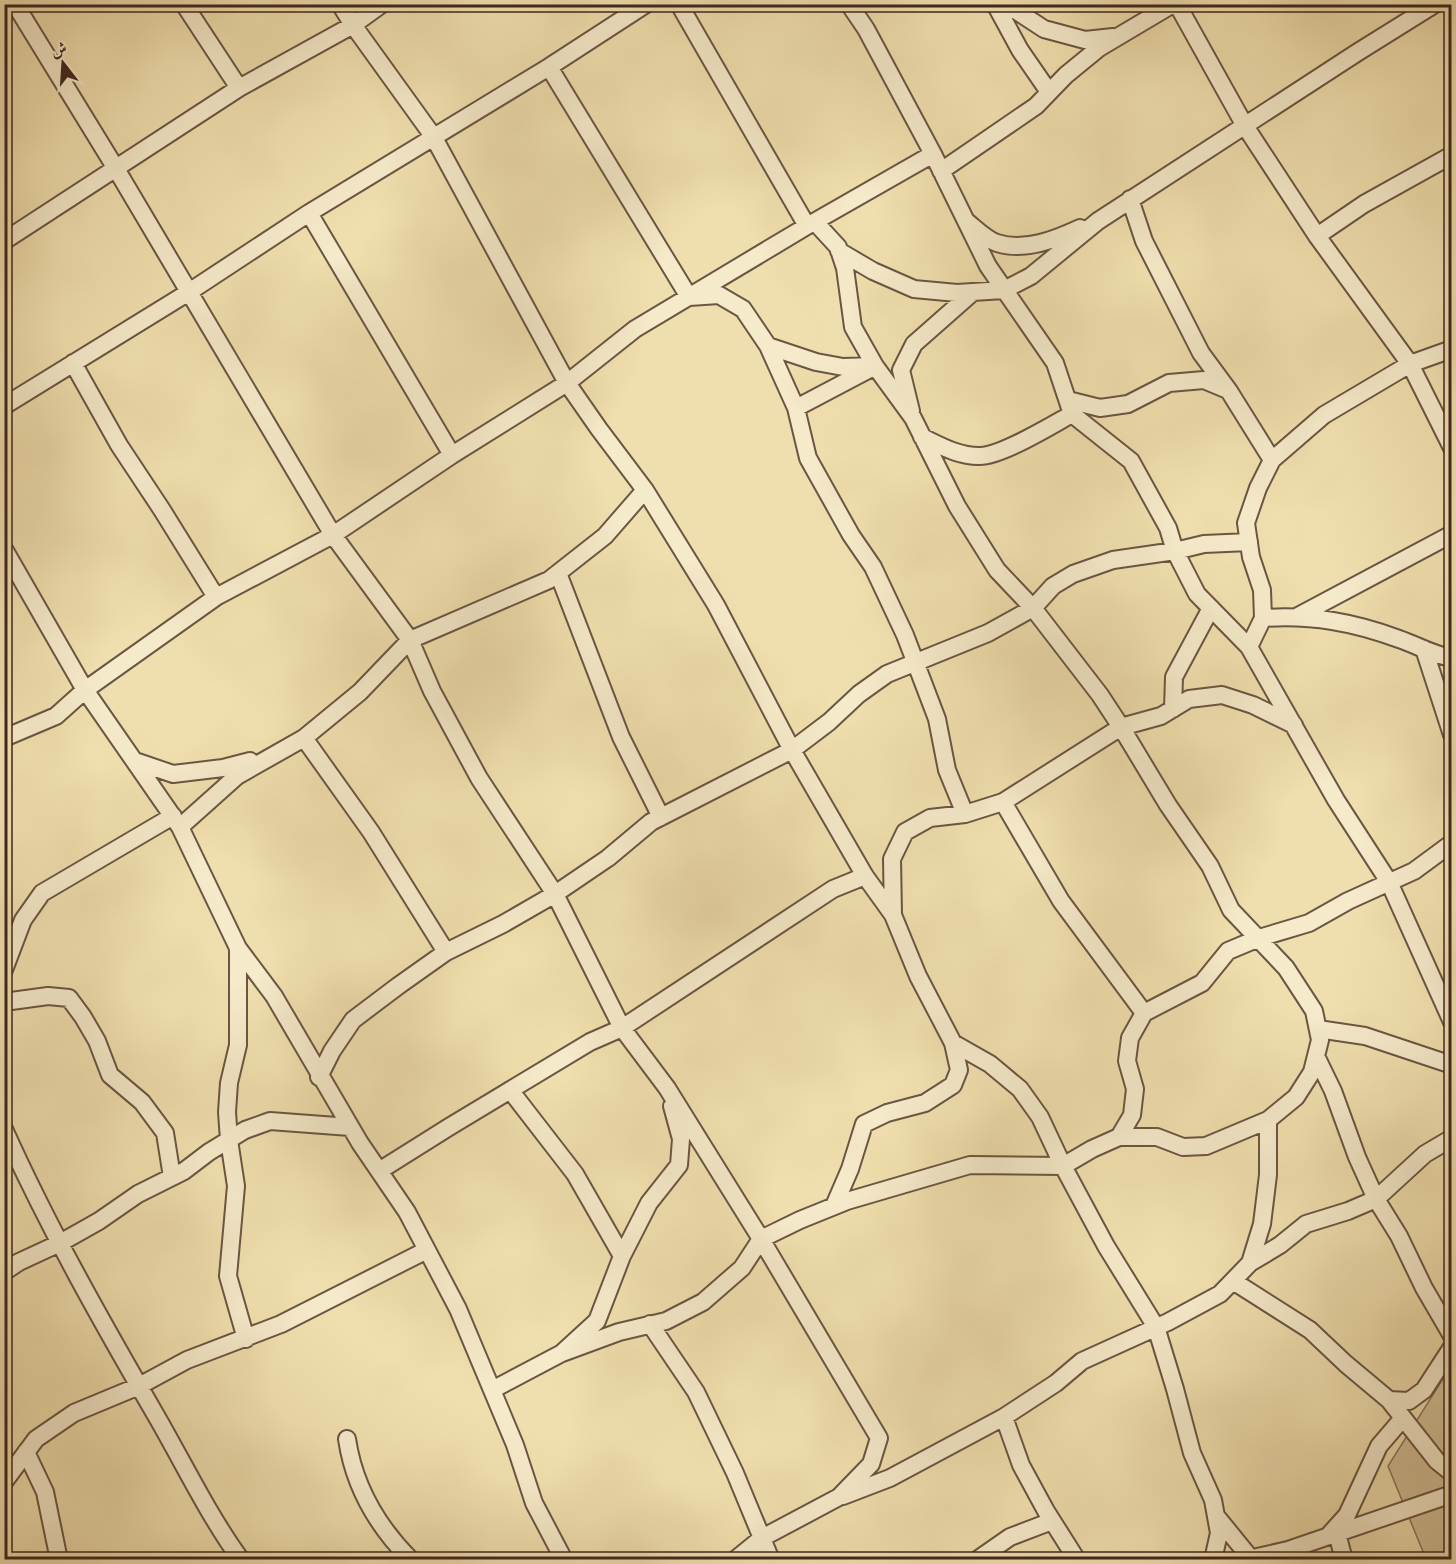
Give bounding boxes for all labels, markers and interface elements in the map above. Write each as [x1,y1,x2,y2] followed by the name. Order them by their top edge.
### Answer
[33,33,93,93] north arrow
[48,37,70,62] text: ش

